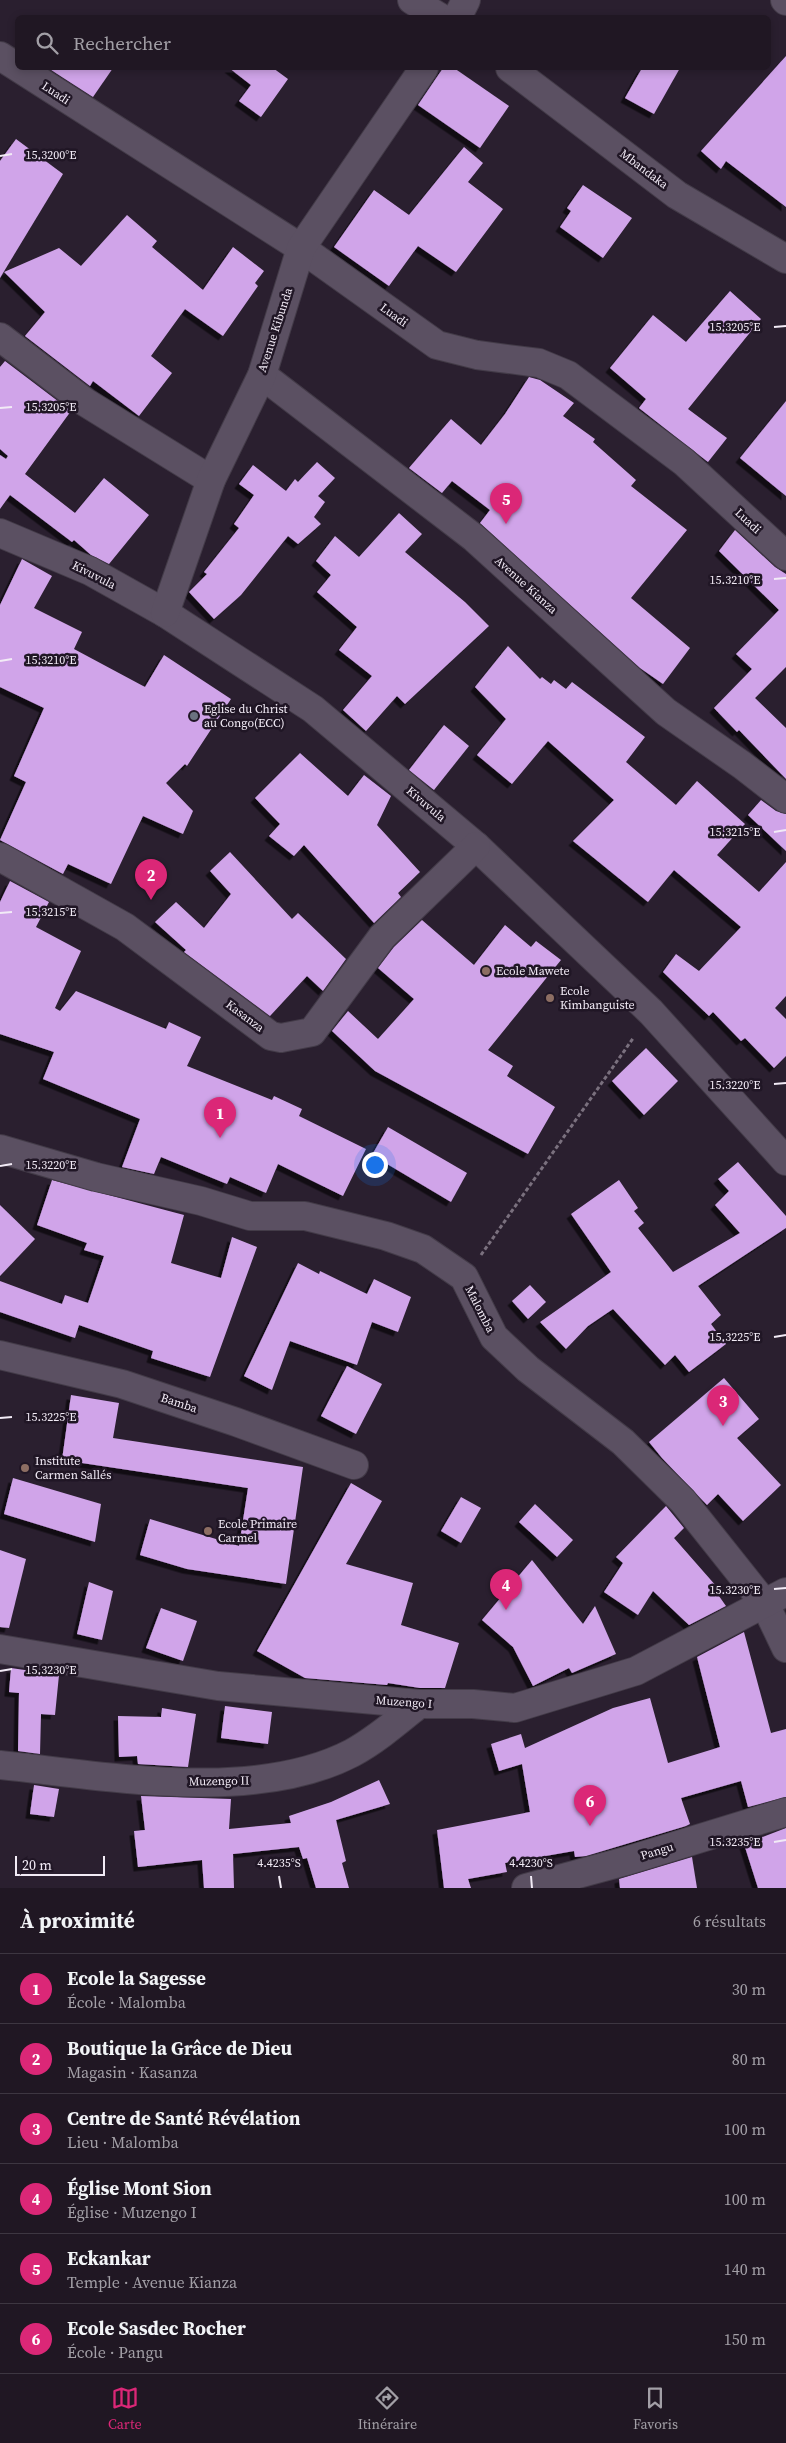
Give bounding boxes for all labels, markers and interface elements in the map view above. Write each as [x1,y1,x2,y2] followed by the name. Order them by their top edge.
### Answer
[15,15,771,70] search box
[33,29,61,57] icon: search
[73,30,171,56] text: Rechercher
[39,78,73,108] street label: Luadi
[617,146,672,193] street label: Mbandaka
[26,147,76,163] text: 15.3200°E
[254,285,296,374] street label: Avenue Kibunda
[377,300,411,331] street label: Luadi
[710,319,760,335] text: 15.3205°E
[26,399,76,415] text: 15.3205°E
[490,483,522,524] pin: 5
[731,505,765,537] street label: Luadi
[491,553,561,618] street label: Avenue Kianza
[69,557,119,593] street label: Kivuvula
[710,572,760,588] text: 15.3210°E
[26,652,76,668] text: 15.3210°E
[204,701,288,731] place label: Eglise du Christ au Congo(ECC)
[188,710,200,722] marker: Eglise du Christ au Congo(ECC)
[403,783,450,826] street label: Kivuvula
[710,824,760,840] text: 15.3215°E
[135,859,167,900] pin: 2
[26,904,76,920] text: 15.3215°E
[496,963,570,979] place label: Ecole Mawete
[480,965,492,977] marker: Ecole Mawete
[560,983,635,1013] place label: Ecole Kimbanguiste
[544,992,556,1004] marker: Ecole Kimbanguiste
[223,996,268,1036] street label: Kasanza
[710,1077,760,1093] text: 15.3220°E
[204,1097,236,1138] pin: 1
[362,1152,388,1178] your location
[26,1157,76,1173] text: 15.3220°E
[461,1283,499,1336] street label: Malomba
[710,1329,760,1345] text: 15.3225°E
[707,1385,739,1426] pin: 3
[159,1390,200,1417] street label: Bamba
[26,1409,76,1425] text: 15.3225°E
[35,1453,111,1483] place label: Institute Carmen Sallés
[19,1462,31,1474] marker: Institute Carmen Sallés
[218,1516,297,1546] place label: Ecole Primaire Carmel
[202,1525,214,1537] marker: Ecole Primaire Carmel
[490,1569,522,1610] pin: 4
[710,1582,760,1598] text: 15.3230°E
[26,1662,76,1678] text: 15.3230°E
[375,1692,433,1712] street label: Muzengo I
[188,1772,250,1790] street label: Muzengo II
[574,1785,606,1826] pin: 6
[710,1834,760,1850] text: 15.3235°E
[639,1838,675,1864] street label: Pangu
[15,1853,105,1876] scale bar
[22,1855,52,1875] text: 20 m
[257,1855,301,1871] text: 4.4235°S
[509,1855,553,1871] text: 4.4230°S
[20,1906,135,1935] text: À proximité
[693,1910,766,1932] text: 6 résultats
[67,1965,206,1991] text: Ecole la Sagesse
[32,1978,40,2000] text: 1
[732,1978,766,2000] text: 30 m
[67,1991,186,2013] text: École · Malomba
[67,2035,292,2061] text: Boutique la Grâce de Dieu
[32,2048,40,2070] text: 2
[732,2048,766,2070] text: 80 m
[67,2061,198,2083] text: Magasin · Kasanza
[67,2105,300,2131] text: Centre de Santé Révélation
[32,2118,40,2140] text: 3
[724,2118,766,2140] text: 100 m
[67,2131,179,2153] text: Lieu · Malomba
[67,2175,212,2201] text: Église Mont Sion
[32,2188,40,2210] text: 4
[724,2188,766,2210] text: 100 m
[67,2201,197,2223] text: Église · Muzengo I
[67,2245,151,2271] text: Eckankar
[32,2258,40,2280] text: 5
[724,2258,766,2280] text: 140 m
[67,2271,237,2293] text: Temple · Avenue Kianza
[67,2315,246,2341] text: Ecole Sasdec Rocher
[32,2328,40,2350] text: 6
[724,2328,766,2350] text: 150 m
[67,2341,163,2363] text: École · Pangu
[108,2384,142,2434] tab: Carte
[358,2384,417,2434] tab: Itinéraire
[633,2384,678,2434] tab: Favoris

